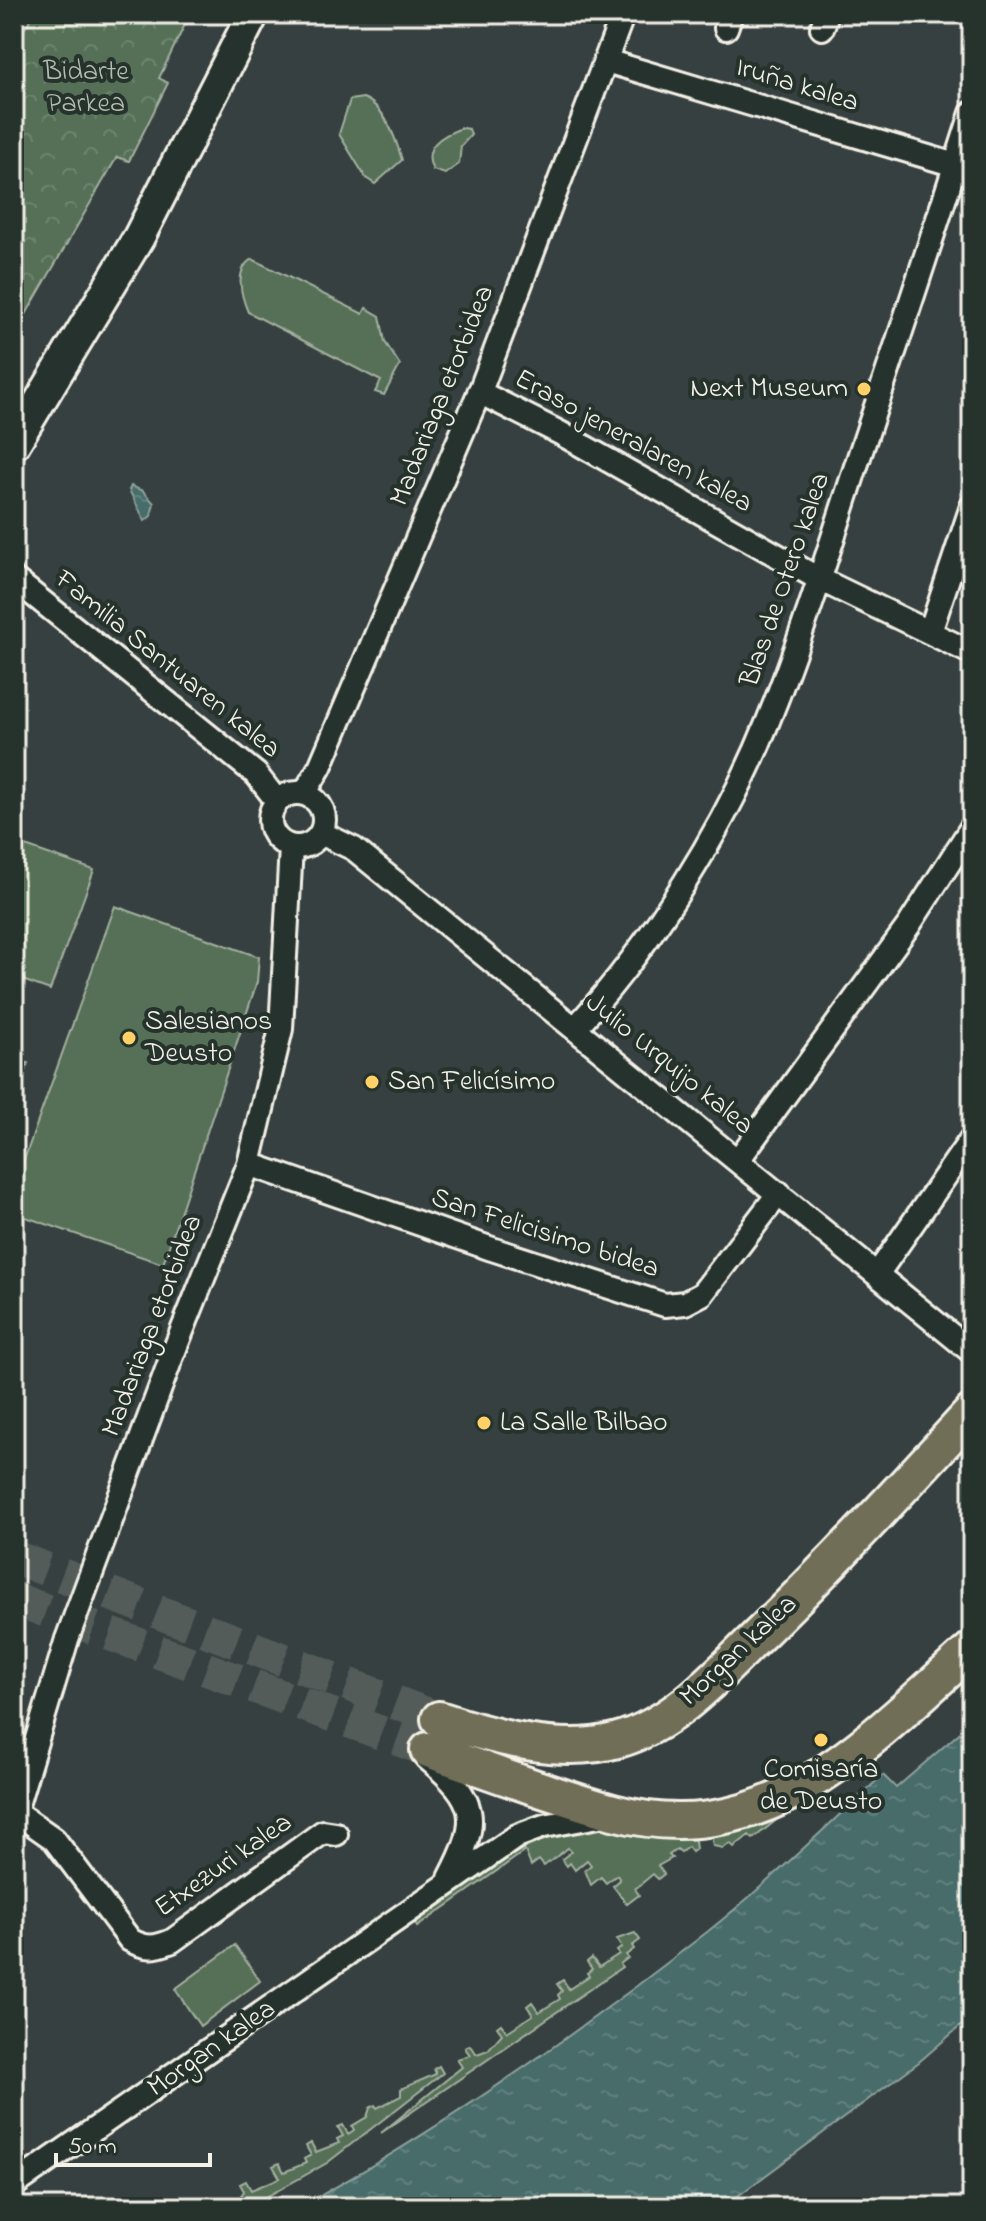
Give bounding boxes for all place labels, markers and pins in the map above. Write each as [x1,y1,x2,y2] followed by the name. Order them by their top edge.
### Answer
[690,369,848,410] place label: Next Museum
[855,380,873,398] marker: Next Museum
[144,1002,272,1075] place label: Salesianos Deusto
[120,1029,138,1047] marker: Salesianos Deusto
[388,1062,555,1103] place label: San Felicísimo
[363,1073,381,1091] marker: San Felicísimo
[500,1403,668,1444] place label: La Salle Bilbao
[475,1414,493,1432] marker: La Salle Bilbao
[812,1731,830,1749] marker: Comisaría de Deusto
[760,1750,882,1823] place label: Comisaría de Deusto

